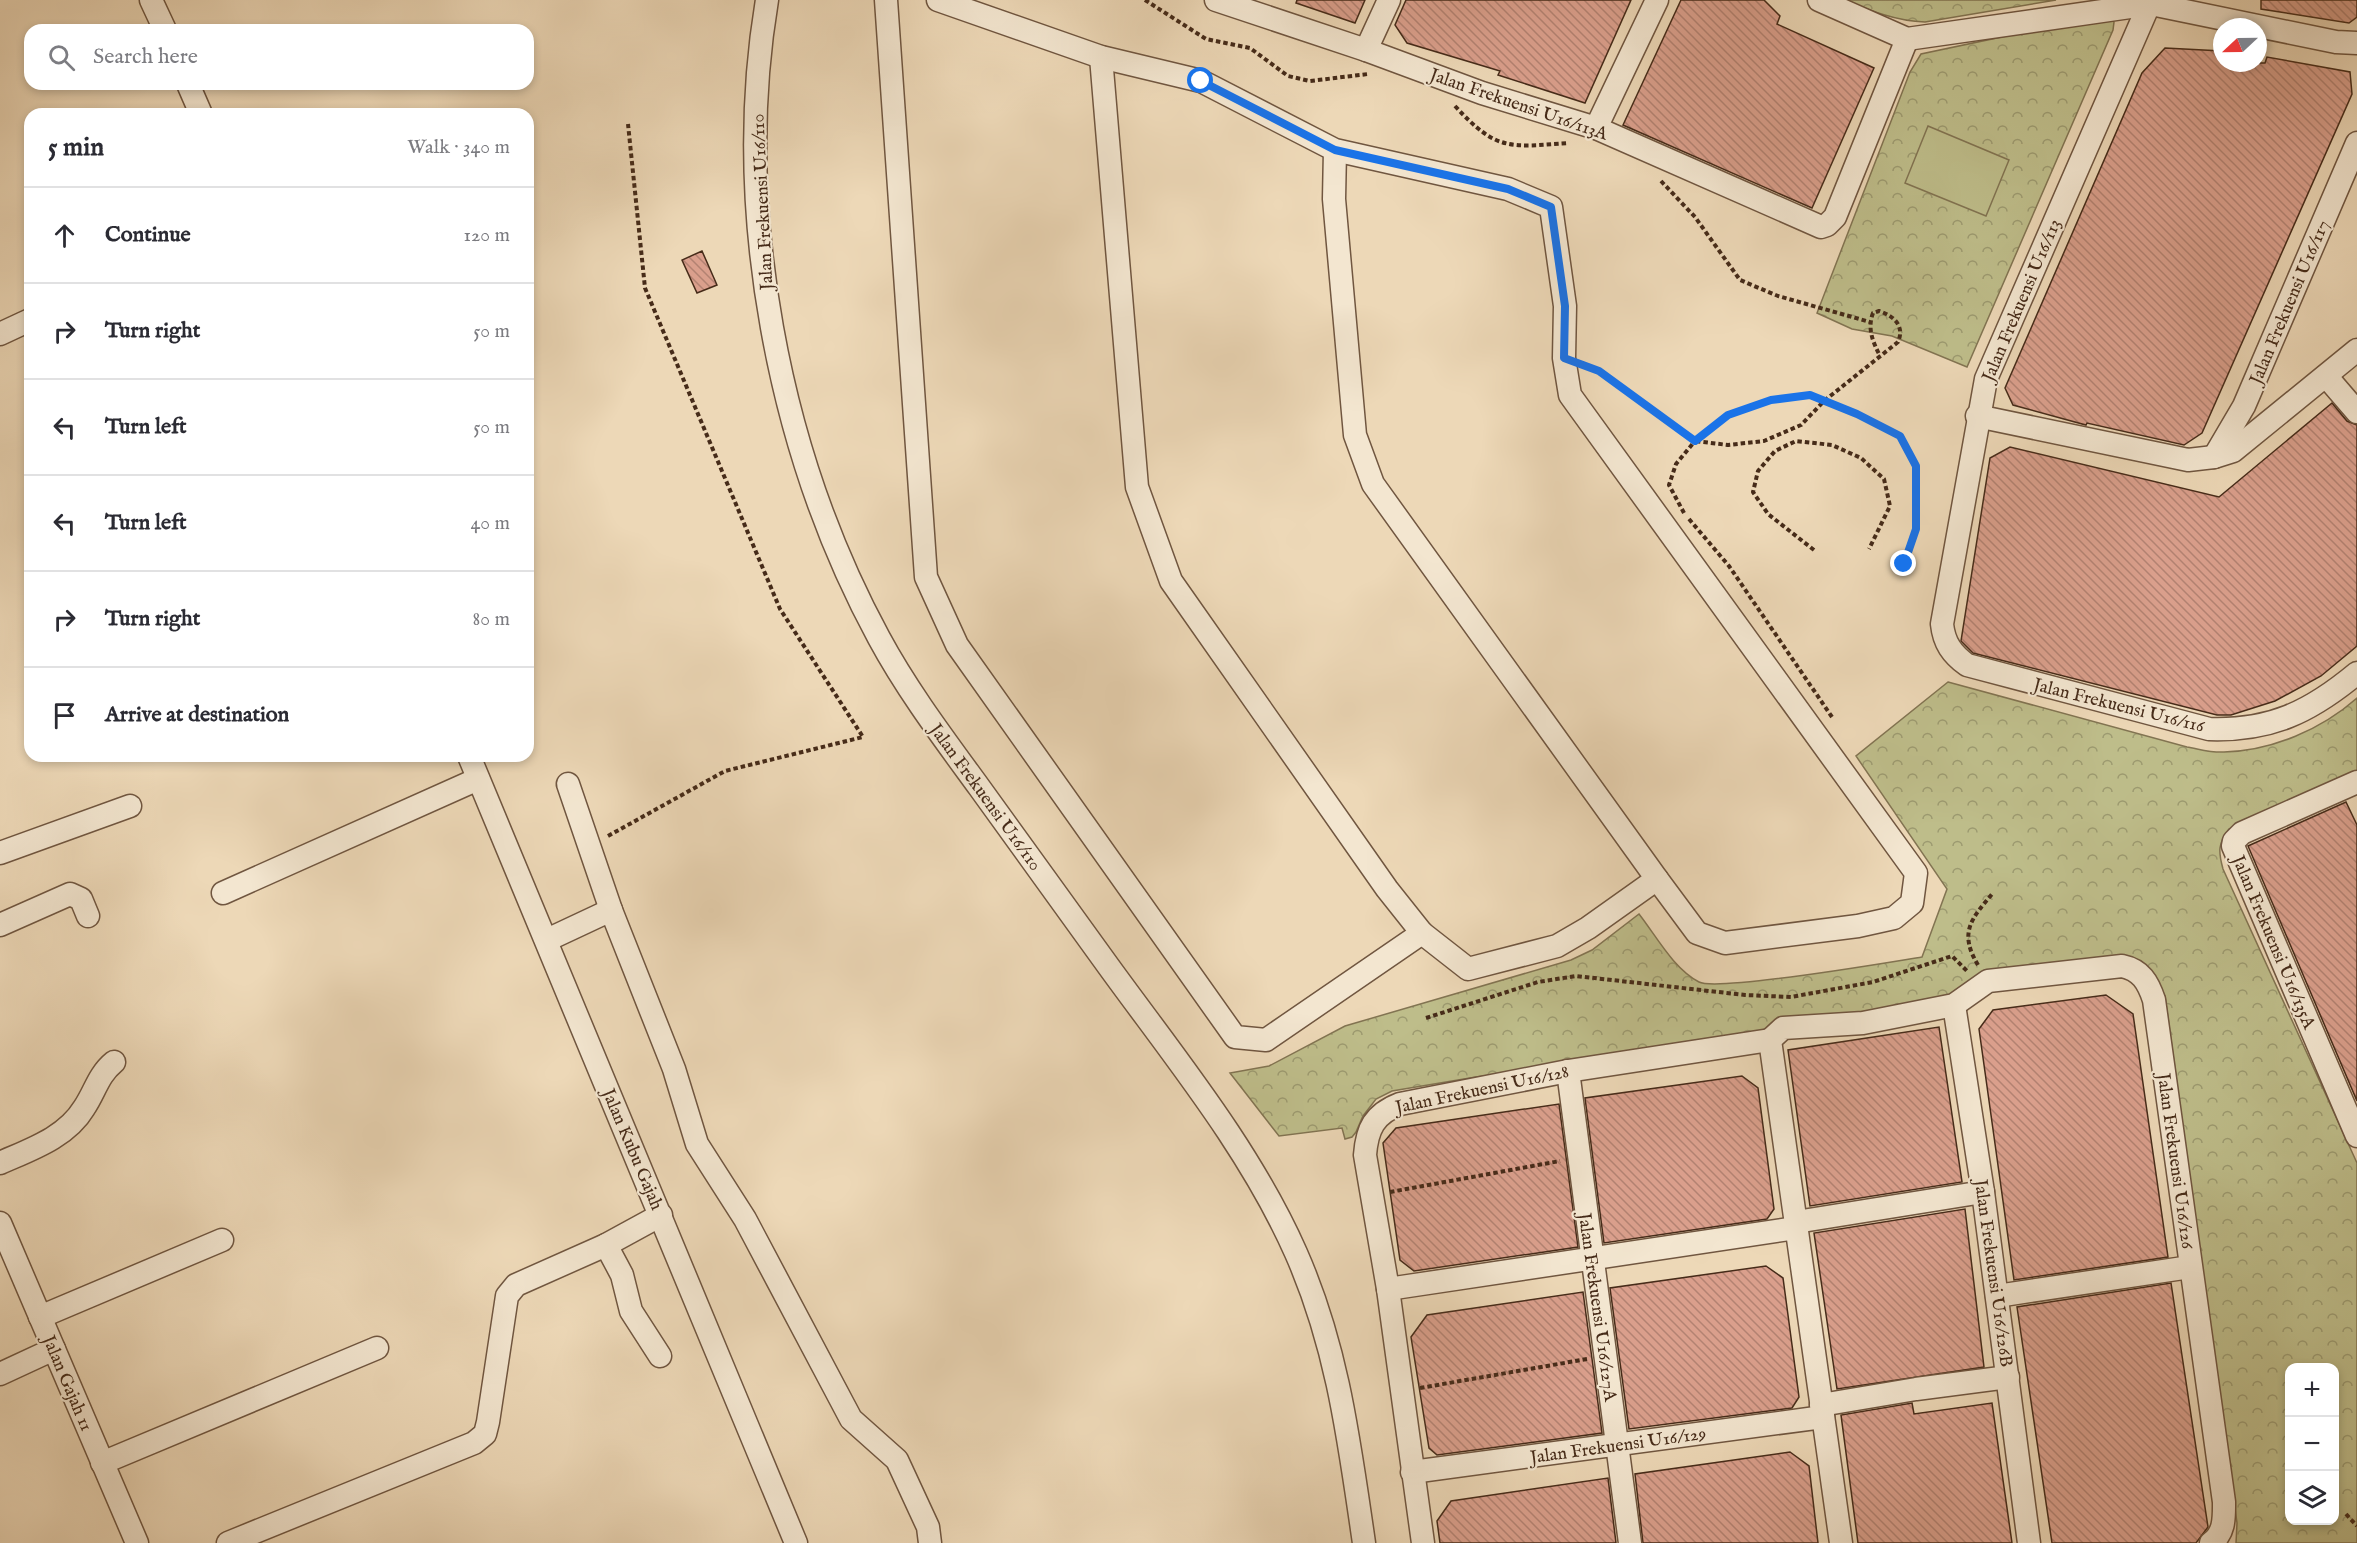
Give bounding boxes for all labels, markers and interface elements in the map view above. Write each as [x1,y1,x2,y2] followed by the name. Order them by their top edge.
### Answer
[2213,18,2267,72] north arrow
[24,24,534,90] search box
[45,41,78,74] icon: search
[93,43,198,71] text: Search here
[1425,63,1611,147] street label: Jalan Frekuensi U16/113A
[1187,67,1213,93] route start
[747,113,780,293] street label: Jalan Frekuensi U16/110
[48,131,104,164] text: 5 min
[407,135,510,160] text: Walk · 340 m
[1977,216,2067,387] street label: Jalan Frekuensi U16/113
[2245,217,2335,390] street label: Jalan Frekuensi U16/117
[48,219,81,252] icon: ahead
[105,221,191,249] text: Continue
[464,223,510,248] text: 120 m
[48,315,81,348] icon: right
[105,317,200,345] text: Turn right
[473,319,510,344] text: 50 m
[48,411,81,444] icon: left
[105,413,187,441] text: Turn left
[473,415,510,440] text: 50 m
[48,507,81,540] icon: left
[105,509,187,537] text: Turn left
[471,511,510,536] text: 40 m
[1890,550,1916,576] route end
[48,603,81,636] icon: right
[105,605,200,633] text: Turn right
[473,607,510,632] text: 80 m
[2029,674,2207,739] street label: Jalan Frekuensi U16/116
[48,699,81,732] icon: arrive
[105,701,289,729] text: Arrive at destination
[922,718,1046,876] street label: Jalan Frekuensi U16/110
[2225,850,2320,1034] street label: Jalan Frekuensi U16/135A
[1392,1061,1571,1121] street label: Jalan Frekuensi U16/128
[2151,1070,2198,1251] street label: Jalan Frekuensi U16/126
[595,1084,668,1214] street label: Jalan Kubu Gajah
[1968,1176,2017,1369] street label: Jalan Frekuensi U16/126B
[1572,1210,1621,1404] street label: Jalan Frekuensi U16/127A
[35,1330,97,1435] street label: Jalan Gajah 11
[2285,1363,2339,1525] map controls
[2285,1363,2339,1417] button: +
[2285,1417,2339,1471] button: −
[1527,1423,1708,1471] street label: Jalan Frekuensi U16/129
[2285,1471,2339,1525] button: layers

